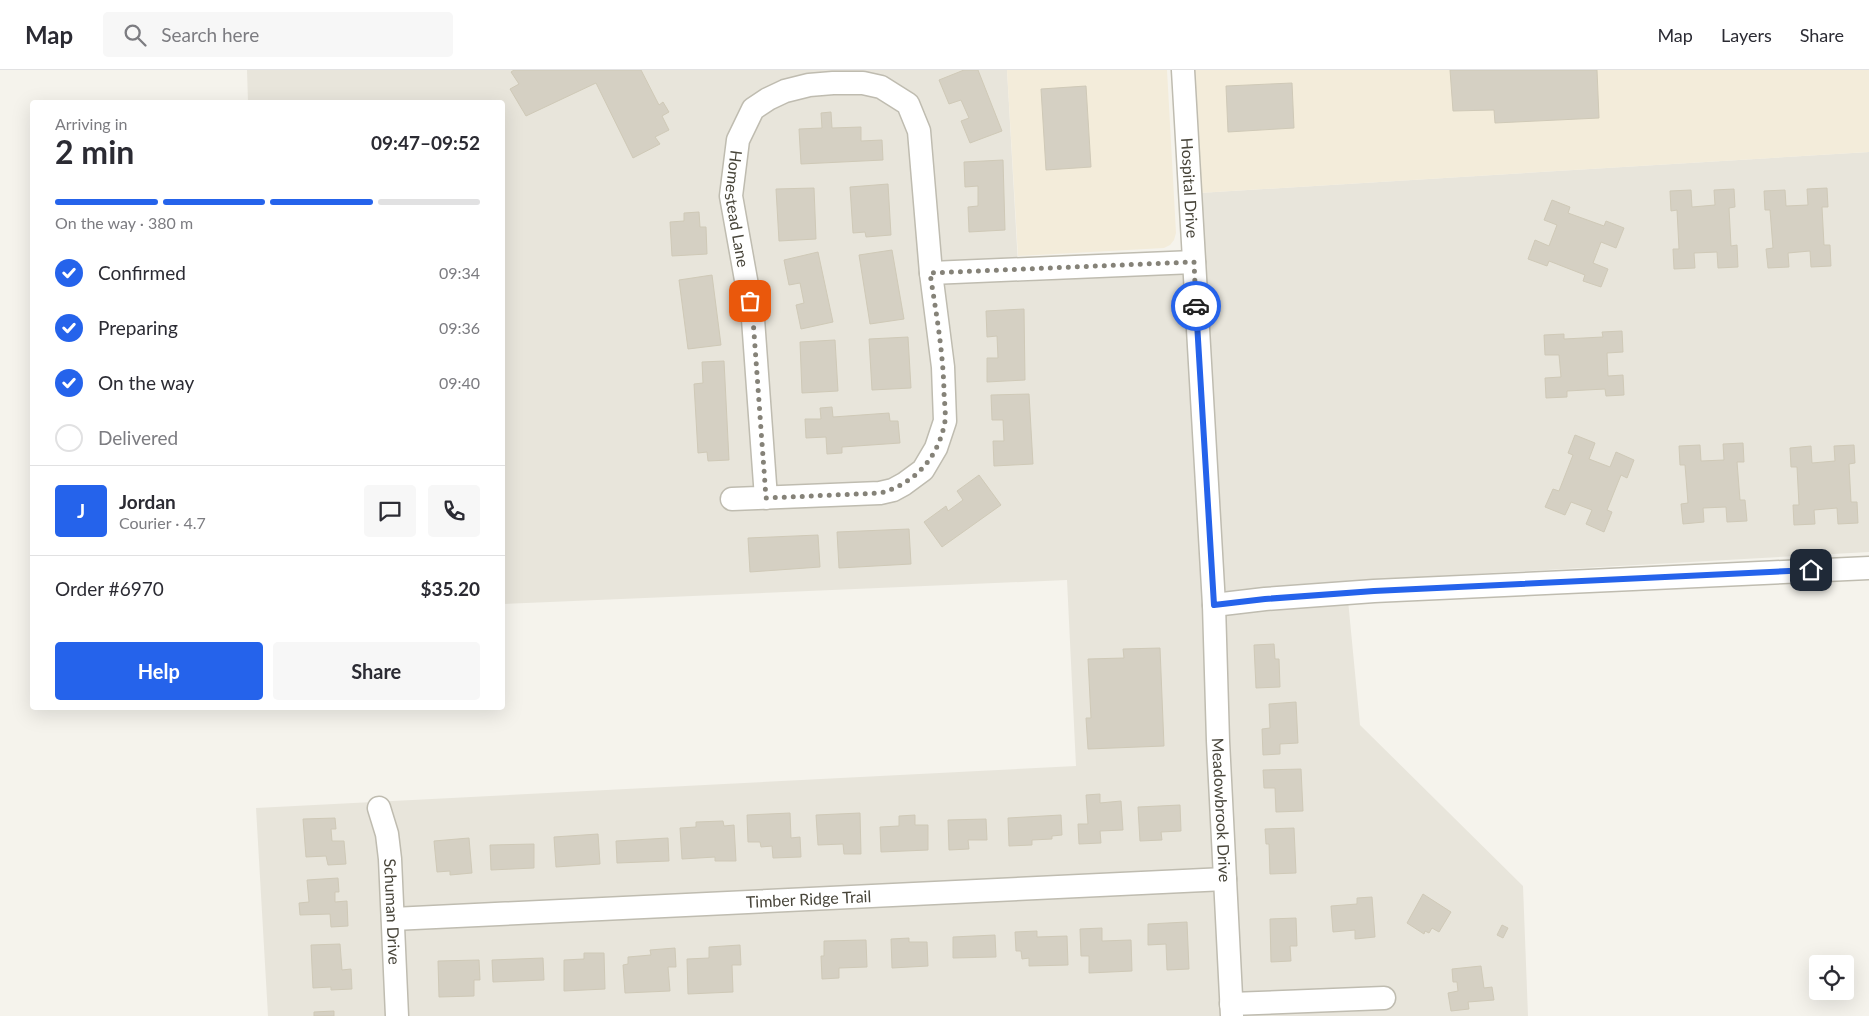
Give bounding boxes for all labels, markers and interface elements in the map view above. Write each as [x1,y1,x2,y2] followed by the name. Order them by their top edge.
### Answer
[103,12,453,57] search box
[25,20,73,49] text: Map
[121,21,149,49] icon: search
[161,23,259,46] text: Search here
[1657,24,1693,46] text: Map
[1721,24,1772,46] text: Layers
[1800,24,1844,46] text: Share
[55,114,128,133] text: Arriving in
[371,131,480,154] text: 09:47–09:52
[55,132,134,171] text: 2 min
[1178,137,1203,239] street label: Hospital Drive
[722,149,754,269] street label: Homestead Lane
[55,213,193,232] text: On the way · 380 m
[55,259,83,287] icon: check
[98,261,186,284] text: Confirmed
[439,263,480,282] text: 09:34
[729,280,771,322] pin
[1171,281,1221,331] courier
[736,287,764,315] icon: bag
[1182,292,1210,320] icon: car
[55,314,83,342] icon: check
[98,316,178,339] text: Preparing
[439,318,480,337] text: 09:36
[55,369,83,397] icon: check
[98,371,194,394] text: On the way
[439,373,480,392] text: 09:40
[98,426,178,449] text: Delivered
[364,485,416,537] button: chat
[428,485,480,537] button: phone
[119,490,176,513] text: Jordan
[77,499,85,522] text: J
[119,513,206,532] text: Courier · 4.7
[1790,549,1832,591] pin
[1797,556,1825,584] icon: home
[55,577,164,600] text: Order #6970
[420,577,480,600] text: $35.20
[55,642,263,700] button: Help
[273,642,480,700] button: Share
[1209,737,1235,883] street label: Meadowbrook Drive
[381,858,405,965] street label: Schuman Drive
[745,886,872,911] street label: Timber Ridge Trail
[1809,955,1854,1000] map controls
[1809,955,1854,1000] button: locate

